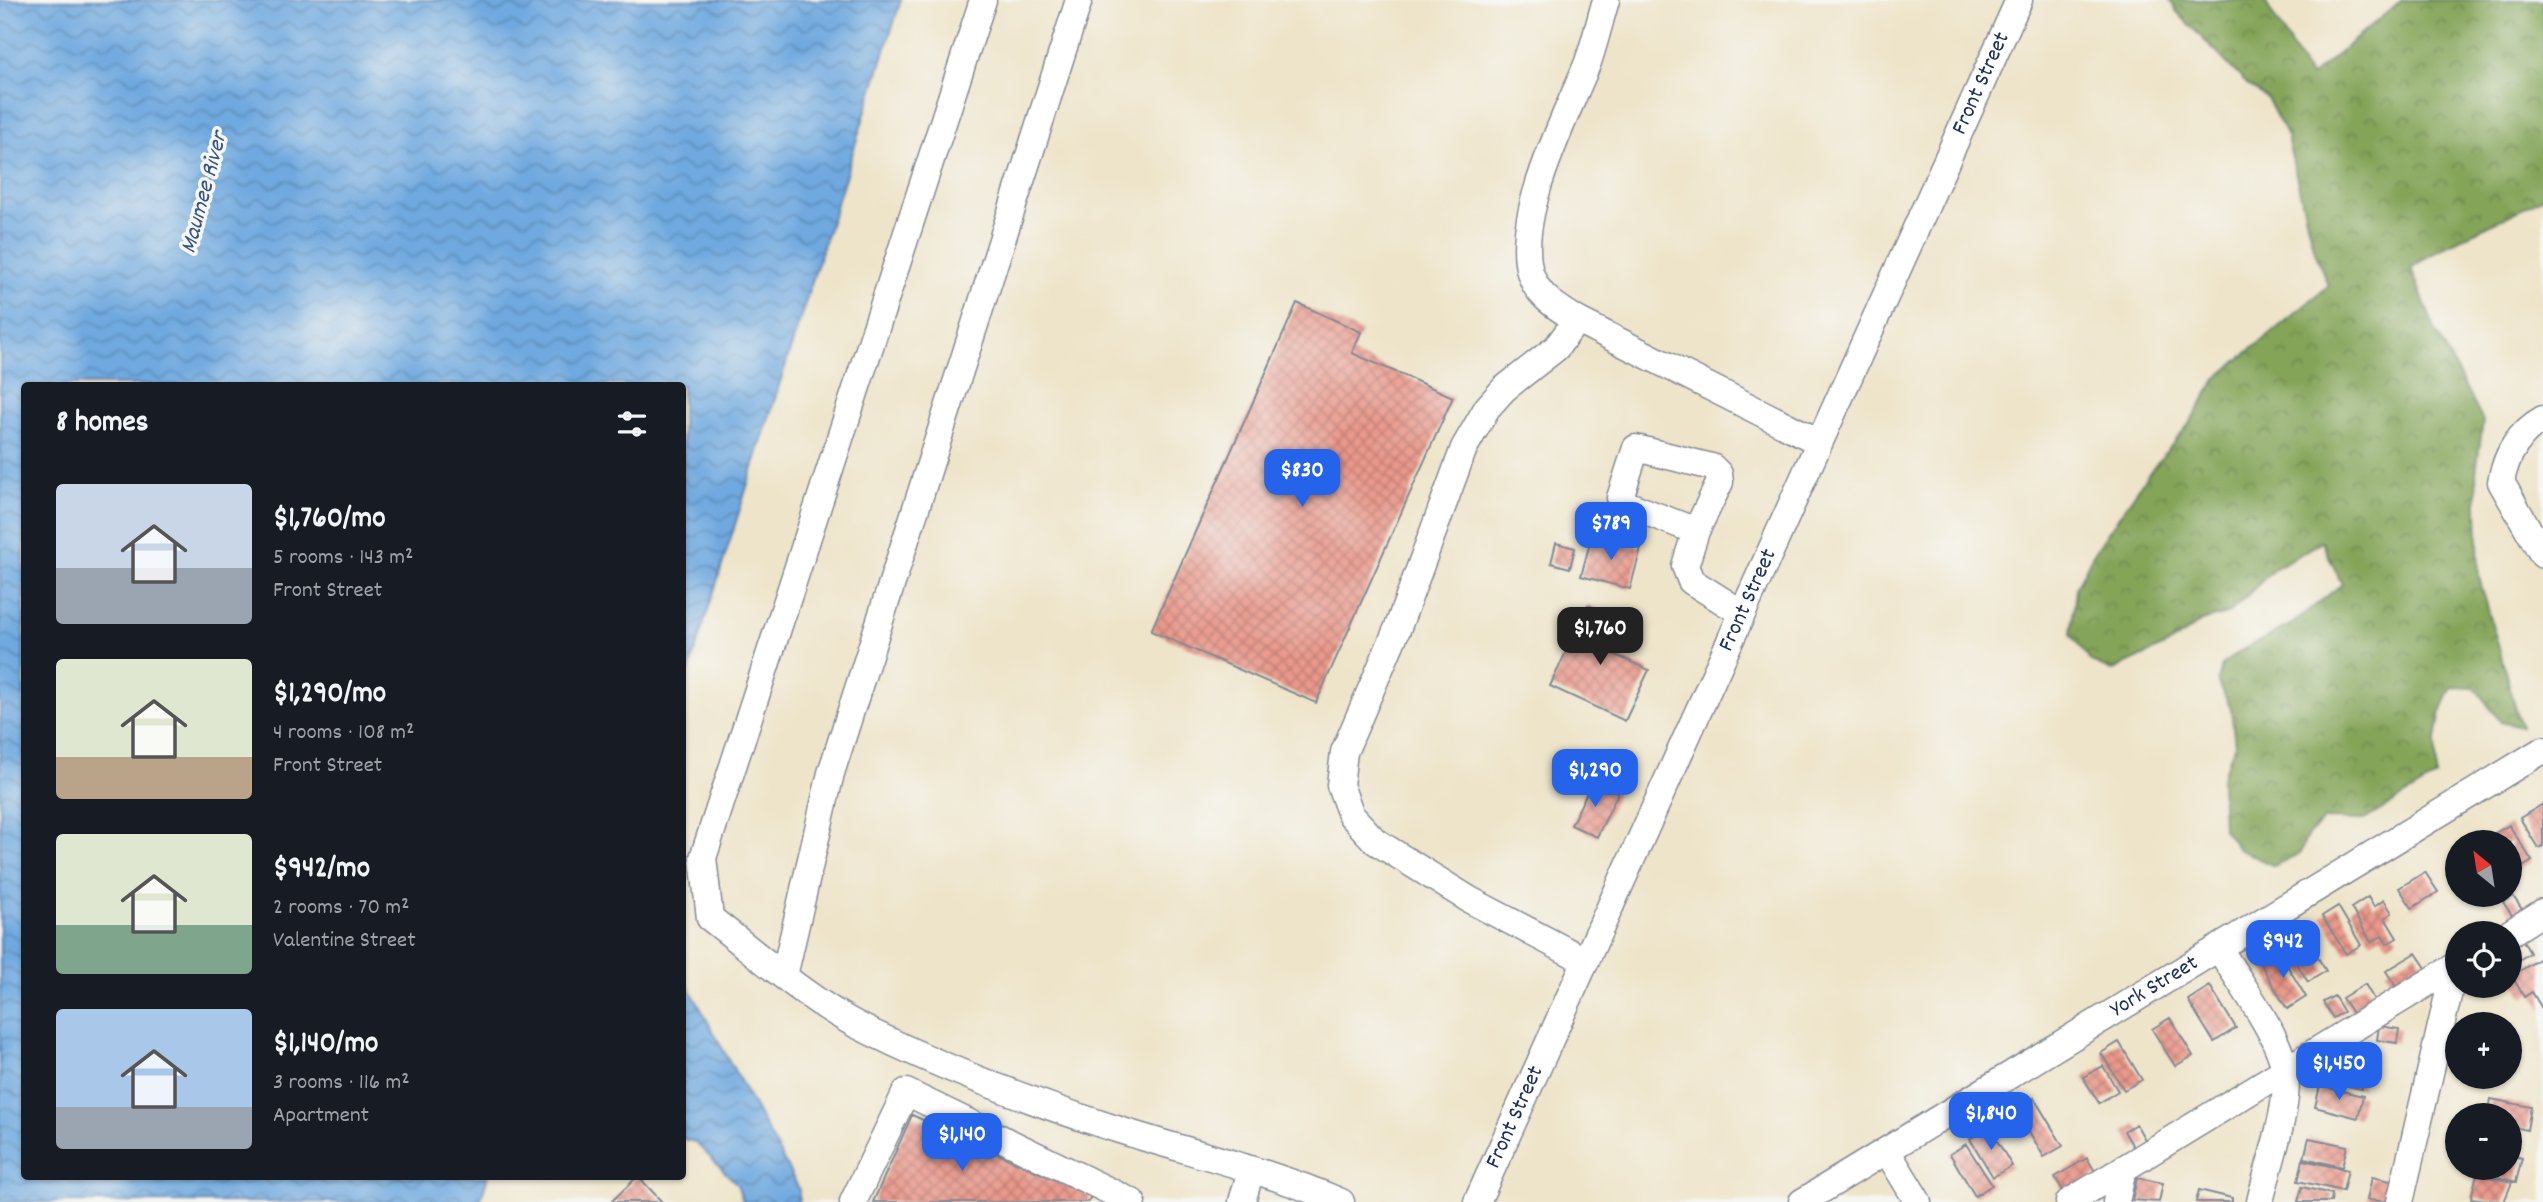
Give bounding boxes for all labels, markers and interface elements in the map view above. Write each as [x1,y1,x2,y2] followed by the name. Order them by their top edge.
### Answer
[1944,27,2019,140] street label: Front Street
[172,126,238,257] water label: Maumee River
[56,403,148,446] text: 8 homes
[613,405,651,443] icon: filters
[1261,449,1343,509] pin: $830
[1280,455,1324,488] text: $830
[273,499,386,542] text: $1,760/mo
[1570,503,1652,562] pin: $789
[1591,508,1631,541] text: $789
[112,512,196,596] icon: home
[273,542,413,575] text: 5 rooms · 143 m²
[1711,544,1786,657] street label: Front Street
[273,575,382,608] text: Front Street
[1543,608,1657,667] pin: $1,760
[1573,613,1627,646] text: $1,760
[273,674,386,717] text: $1,290/mo
[112,687,196,771] icon: home
[273,717,414,750] text: 4 rooms · 108 m²
[273,750,382,783] text: Front Street
[1538,750,1652,809] pin: $1,290
[1568,755,1622,788] text: $1,290
[2445,830,2522,906] north arrow
[2445,830,2522,1180] map controls
[273,849,370,892] text: $942/mo
[112,862,196,946] icon: home
[273,892,409,925] text: 2 rooms · 70 m²
[2242,920,2324,980] pin: $942
[2445,921,2522,998] button: locate
[273,925,416,958] text: Valentine Street
[2262,926,2304,959] text: $942
[2104,947,2205,1027] street label: York Street
[2445,1012,2522,1089] button: +
[273,1024,378,1067] text: $1,140/mo
[112,1037,196,1121] icon: home
[2282,1042,2396,1102] pin: $1,450
[2312,1048,2366,1081] text: $1,450
[1478,1061,1553,1174] street label: Front Street
[273,1067,410,1100] text: 3 rooms · 116 m²
[1934,1092,2048,1152] pin: $1,840
[1965,1098,2017,1131] text: $1,840
[273,1100,369,1133] text: Apartment
[2445,1103,2522,1180] button: −
[905,1114,1019,1173] pin: $1,140
[938,1119,986,1152] text: $1,140

